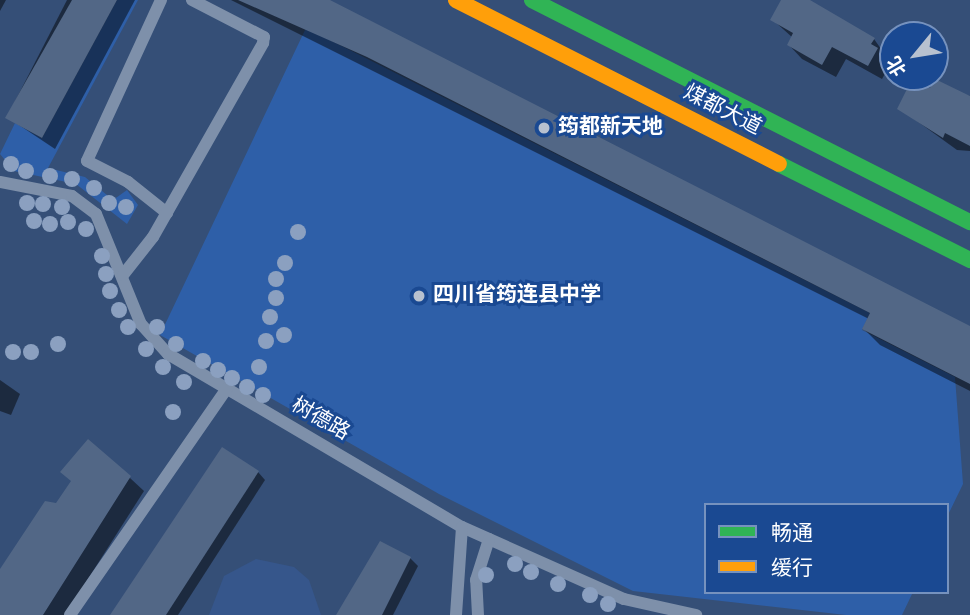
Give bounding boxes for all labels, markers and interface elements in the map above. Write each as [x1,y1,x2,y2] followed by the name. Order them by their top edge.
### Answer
[879,21,949,91] north arrow
[882,51,913,80] text: 北
[679,81,765,141] street label: 煤都大道
[558,115,663,141] place label: 筠都新天地
[536,120,552,136] marker: 筠都新天地
[433,283,601,309] place label: 四川省筠连县中学
[411,288,427,304] marker: 四川省筠连县中学
[286,393,354,447] street label: 树德路
[704,503,949,594] legend
[771,521,813,548] text: 畅通
[771,556,813,583] text: 缓行

